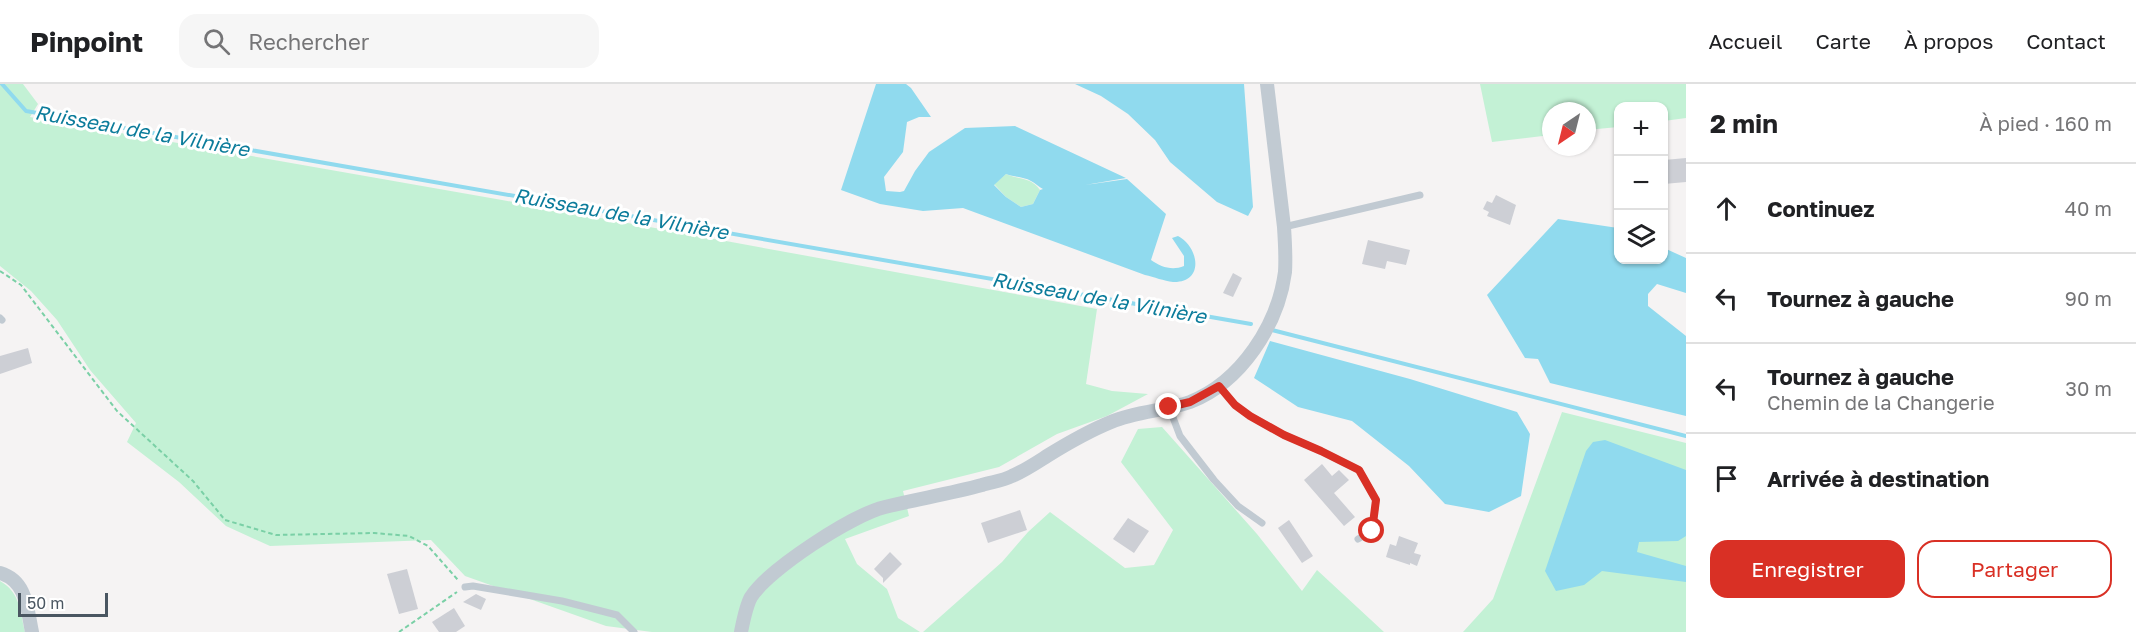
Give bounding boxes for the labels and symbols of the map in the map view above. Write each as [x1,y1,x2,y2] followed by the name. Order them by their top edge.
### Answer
[33,99,253,161] water label: Ruisseau de la Vilnière
[1542,102,1596,156] north arrow
[512,182,732,244] water label: Ruisseau de la Vilnière
[990,266,1210,328] water label: Ruisseau de la Vilnière
[1155,393,1181,419] route end
[1358,517,1384,543] route start
[18,590,108,618] scale bar

